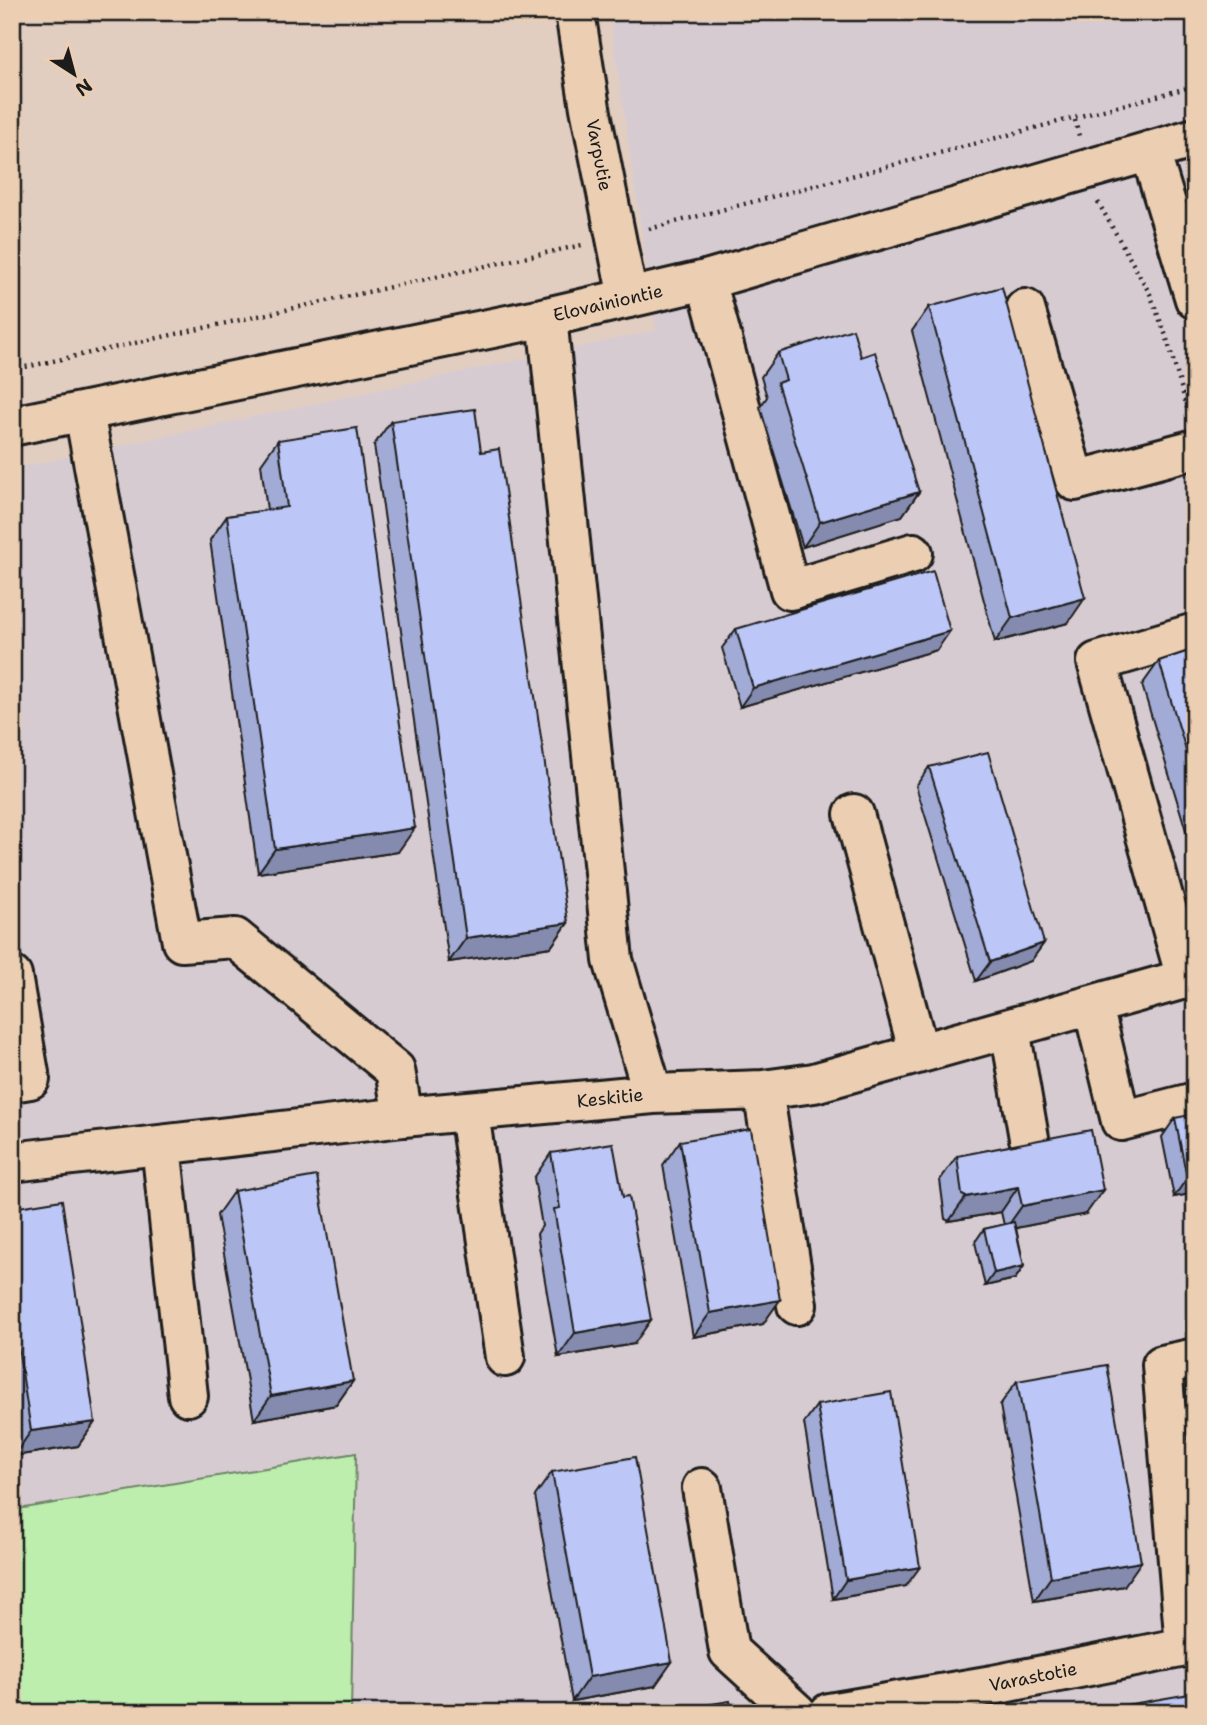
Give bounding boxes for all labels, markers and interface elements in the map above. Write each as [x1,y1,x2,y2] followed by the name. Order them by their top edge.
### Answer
[38,38,108,108] north arrow
[70,73,97,102] text: N
[580,117,618,193] street label: Varputie
[551,279,665,327] street label: Elovainiontie
[576,1083,644,1113] street label: Keskitie
[987,1657,1079,1697] street label: Varastotie

